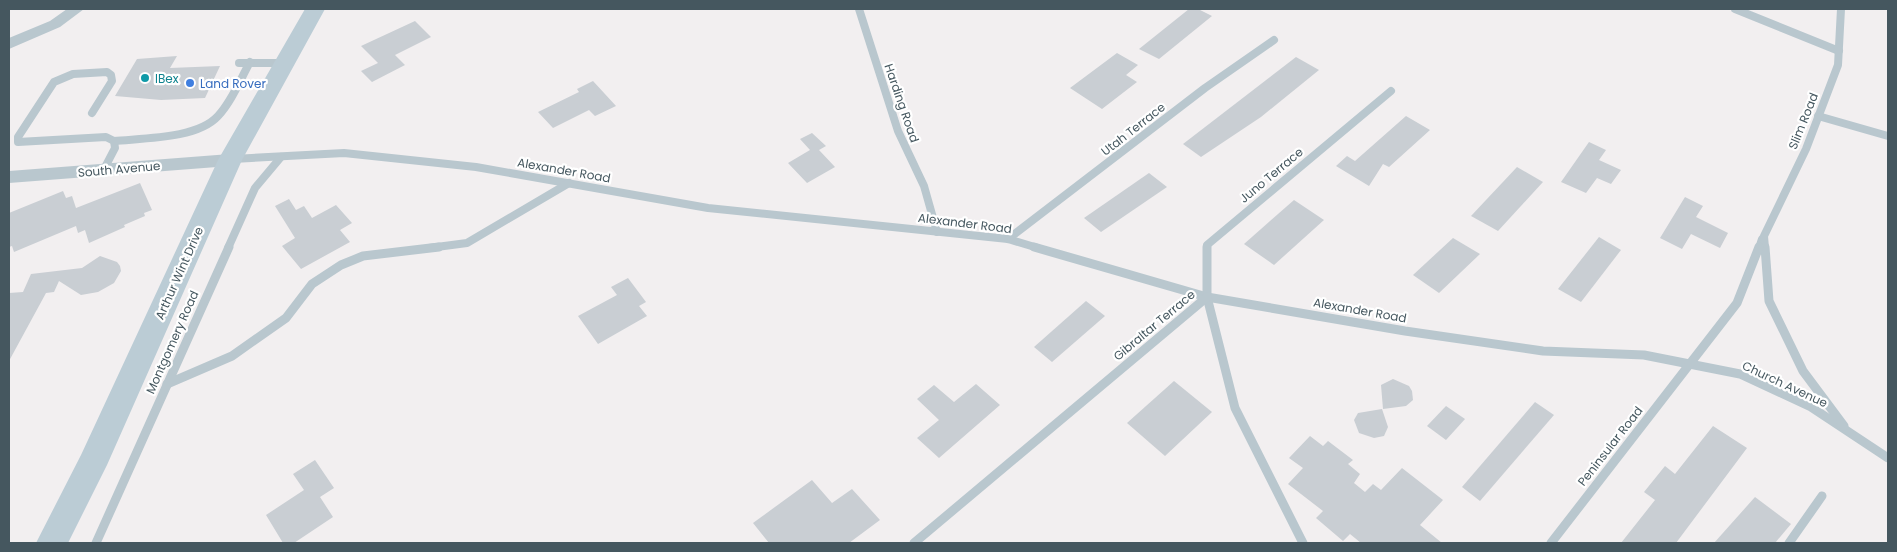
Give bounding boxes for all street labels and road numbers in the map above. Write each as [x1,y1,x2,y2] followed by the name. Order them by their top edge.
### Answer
[881,61,923,145] street label: Harding Road
[1784,90,1822,152] street label: Slim Road
[1097,99,1169,159] street label: Utah Terrace
[1236,143,1306,207] street label: Juno Terrace
[516,153,612,187] street label: Alexander Road
[77,157,161,181] street label: South Avenue
[917,209,1013,237] street label: Alexander Road
[151,224,207,322] street label: Arthur Wint Drive
[1110,286,1198,364] street label: Gibraltar Terrace
[142,288,202,396] street label: Montgomery Road
[1312,293,1408,327] street label: Alexander Road
[1740,357,1830,411] street label: Church Avenue
[1574,403,1646,489] street label: Peninsular Road

